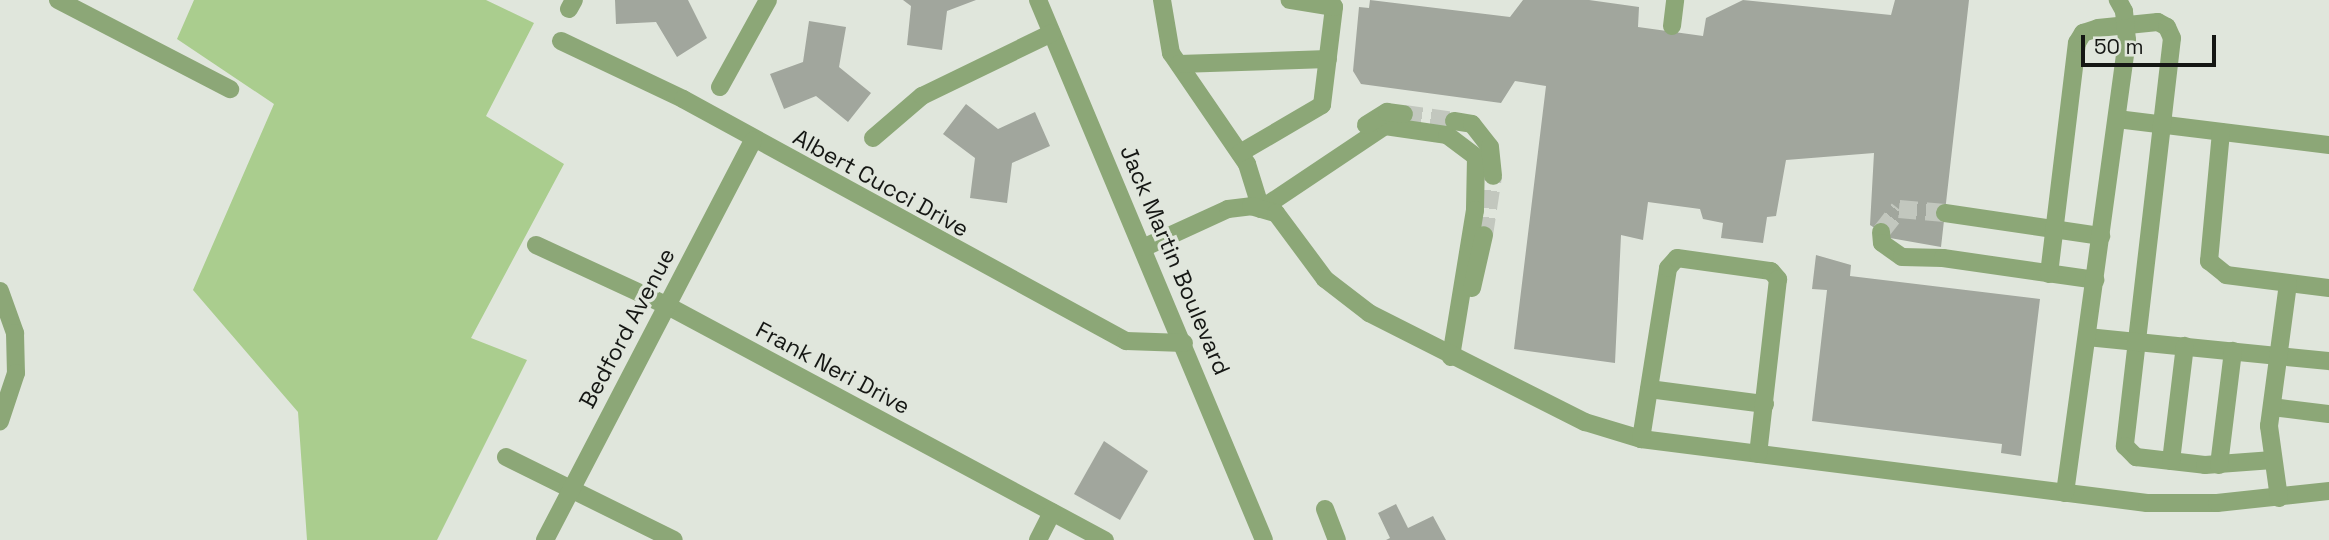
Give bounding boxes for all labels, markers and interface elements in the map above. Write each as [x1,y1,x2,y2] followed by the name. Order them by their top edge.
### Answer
[2084,21,2219,65] scale bar
[2094,33,2144,60] text: 50 m
[788,123,974,243] street label: Albert Cucci Drive
[1114,141,1236,379] street label: Jack Martin Boulevard
[573,243,681,413] street label: Bedford Avenue
[751,316,915,420] street label: Frank Neri Drive

